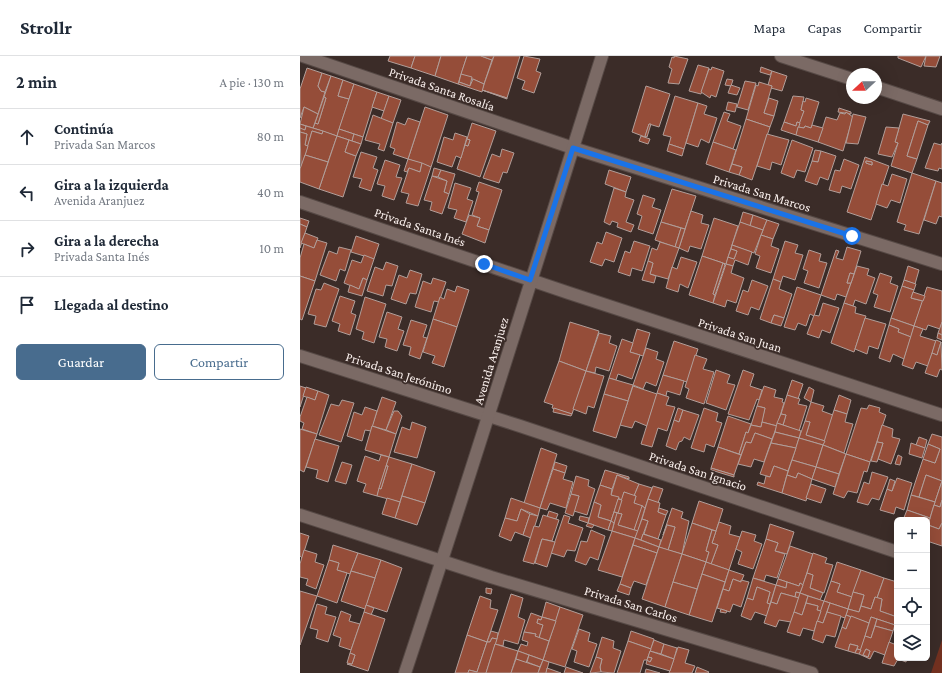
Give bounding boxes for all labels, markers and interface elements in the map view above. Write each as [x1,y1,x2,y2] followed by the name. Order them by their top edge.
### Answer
[20,17,72,38] text: Strollr
[754,20,786,36] text: Mapa
[808,20,842,36] text: Capas
[864,20,922,36] text: Compartir
[387,64,497,114] street label: Privada Santa Rosalía
[846,68,882,104] north arrow
[16,73,57,92] text: 2 min
[220,75,284,90] text: A pie · 130 m
[54,121,114,137] text: Continúa
[16,126,38,148] icon: ahead
[257,129,284,144] text: 80 m
[54,137,155,152] text: Privada San Marcos
[711,171,813,215] street label: Privada San Marcos
[54,177,169,193] text: Gira a la izquierda
[16,182,38,204] icon: left
[257,185,284,200] text: 40 m
[54,193,144,208] text: Avenida Aranjuez
[373,204,467,250] street label: Privada Santa Inés
[843,227,861,245] route start
[54,233,159,249] text: Gira a la derecha
[16,238,38,260] icon: right
[259,241,284,256] text: 10 m
[54,249,149,264] text: Privada Santa Inés
[475,255,493,273] route end
[16,294,38,316] icon: arrive
[54,297,169,313] text: Llegada al destino
[696,314,784,356] street label: Privada San Juan
[471,315,512,407] street label: Avenida Aranjuez
[16,344,146,380] button: Guardar
[154,344,284,380] button: Compartir
[344,349,454,397] street label: Privada San Jerónimo
[647,448,749,494] street label: Privada San Ignacio
[894,517,930,661] map controls
[894,517,930,553] button: +
[894,553,930,589] button: −
[583,583,679,625] street label: Privada San Carlos
[894,589,930,625] button: locate
[894,625,930,661] button: layers

